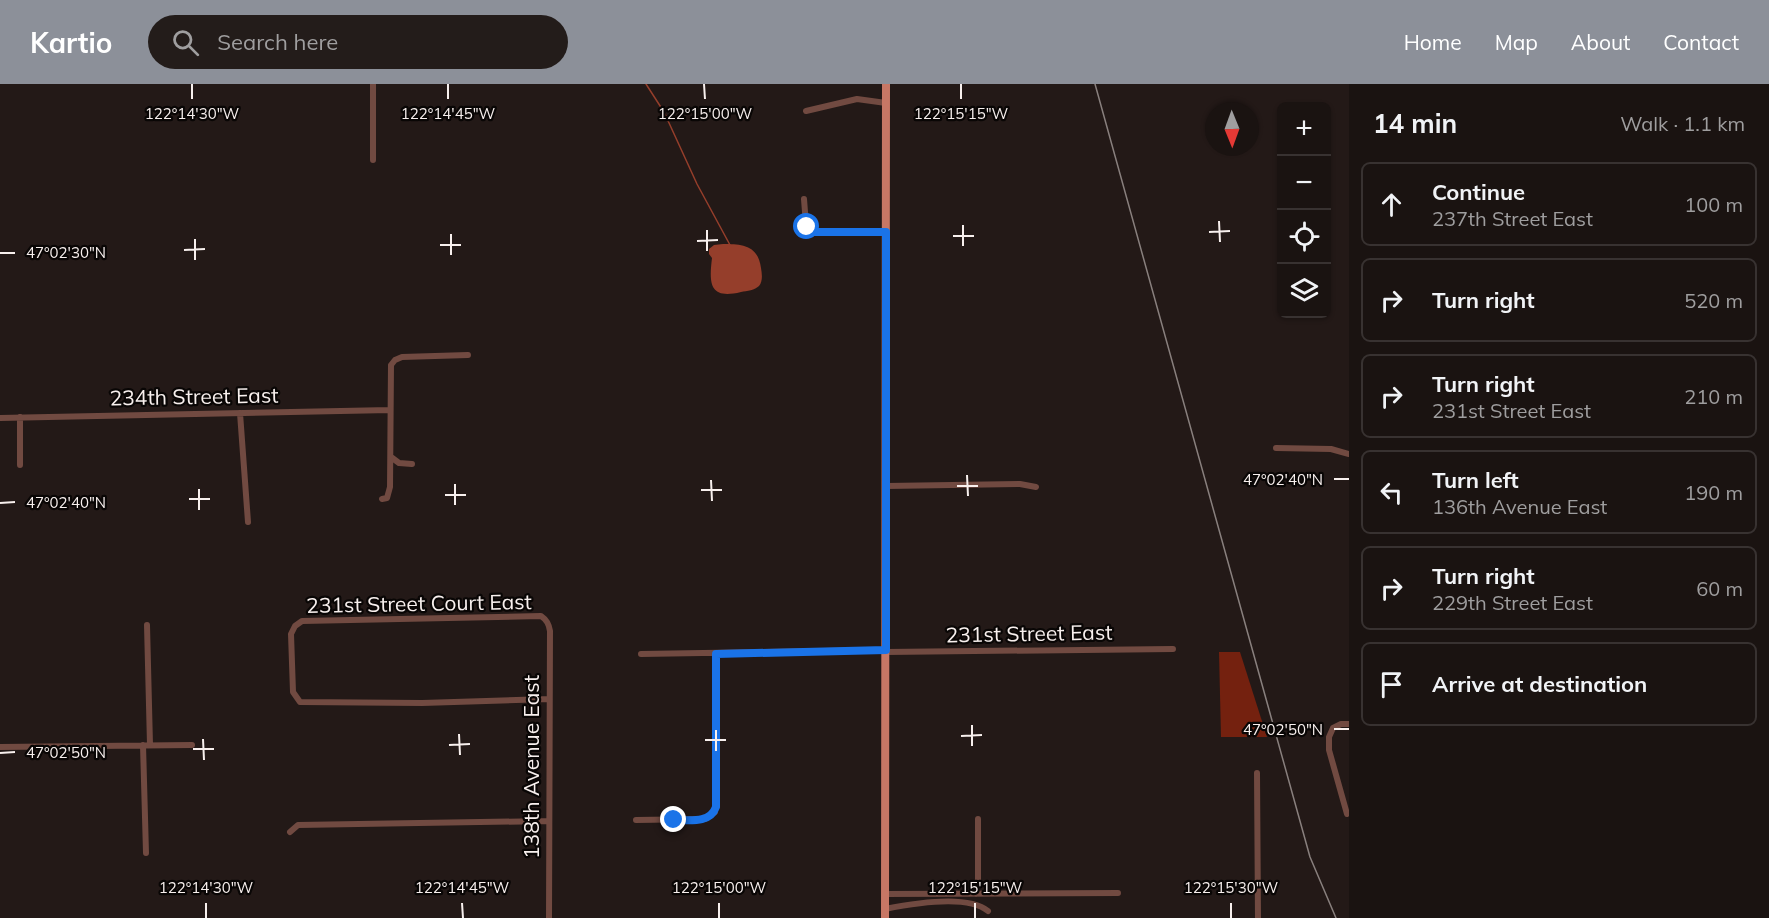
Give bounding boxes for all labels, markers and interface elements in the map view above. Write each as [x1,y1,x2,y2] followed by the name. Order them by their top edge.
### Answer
[148,15,568,69] search box
[30,25,112,60] text: Kartio
[169,26,202,59] icon: search
[217,28,338,56] text: Search here
[1404,29,1462,55] text: Home
[1495,29,1538,55] text: Map
[1571,29,1630,55] text: About
[1663,29,1739,55] text: Contact
[1205,102,1259,156] north arrow
[1277,102,1331,318] map controls
[1277,102,1331,156] button: +
[145,104,240,123] text: 122°14'30"W
[401,104,496,123] text: 122°14'45"W
[658,104,753,123] text: 122°15'00"W
[914,104,1009,123] text: 122°15'15"W
[1373,107,1457,140] text: 14 min
[1620,111,1745,136] text: Walk · 1.1 km
[1277,156,1331,210] button: −
[1432,178,1525,206] text: Continue
[1375,188,1408,221] icon: ahead
[1684,192,1743,217] text: 100 m
[1432,206,1593,231] text: 237th Street East
[1277,210,1331,264] button: locate
[793,213,819,239] route start
[26,243,106,262] text: 47°02'30"N
[1277,264,1331,318] button: layers
[1375,284,1408,317] icon: right
[1432,286,1535,314] text: Turn right
[1684,288,1743,313] text: 520 m
[1432,370,1535,398] text: Turn right
[1375,380,1408,413] icon: right
[109,382,279,410] street label: 234th Street East
[1684,384,1743,409] text: 210 m
[1432,398,1591,423] text: 231st Street East
[1432,466,1519,494] text: Turn left
[1243,470,1323,489] text: 47°02'40"N
[1375,476,1408,509] icon: left
[1684,480,1743,505] text: 190 m
[26,493,106,512] text: 47°02'40"N
[1432,494,1607,519] text: 136th Avenue East
[1432,562,1535,590] text: Turn right
[1375,572,1408,605] icon: right
[1696,576,1743,601] text: 60 m
[306,588,532,618] street label: 231st Street Court East
[1432,590,1593,615] text: 229th Street East
[945,619,1113,647] street label: 231st Street East
[1375,668,1408,701] icon: arrive
[1432,670,1647,698] text: Arrive at destination
[518,675,544,859] street label: 138th Avenue East
[1243,720,1323,739] text: 47°02'50"N
[26,743,106,762] text: 47°02'50"N
[660,806,686,832] route end
[159,878,254,897] text: 122°14'30"W
[415,878,510,897] text: 122°14'45"W
[672,878,767,897] text: 122°15'00"W
[928,878,1023,897] text: 122°15'15"W
[1184,878,1279,897] text: 122°15'30"W

